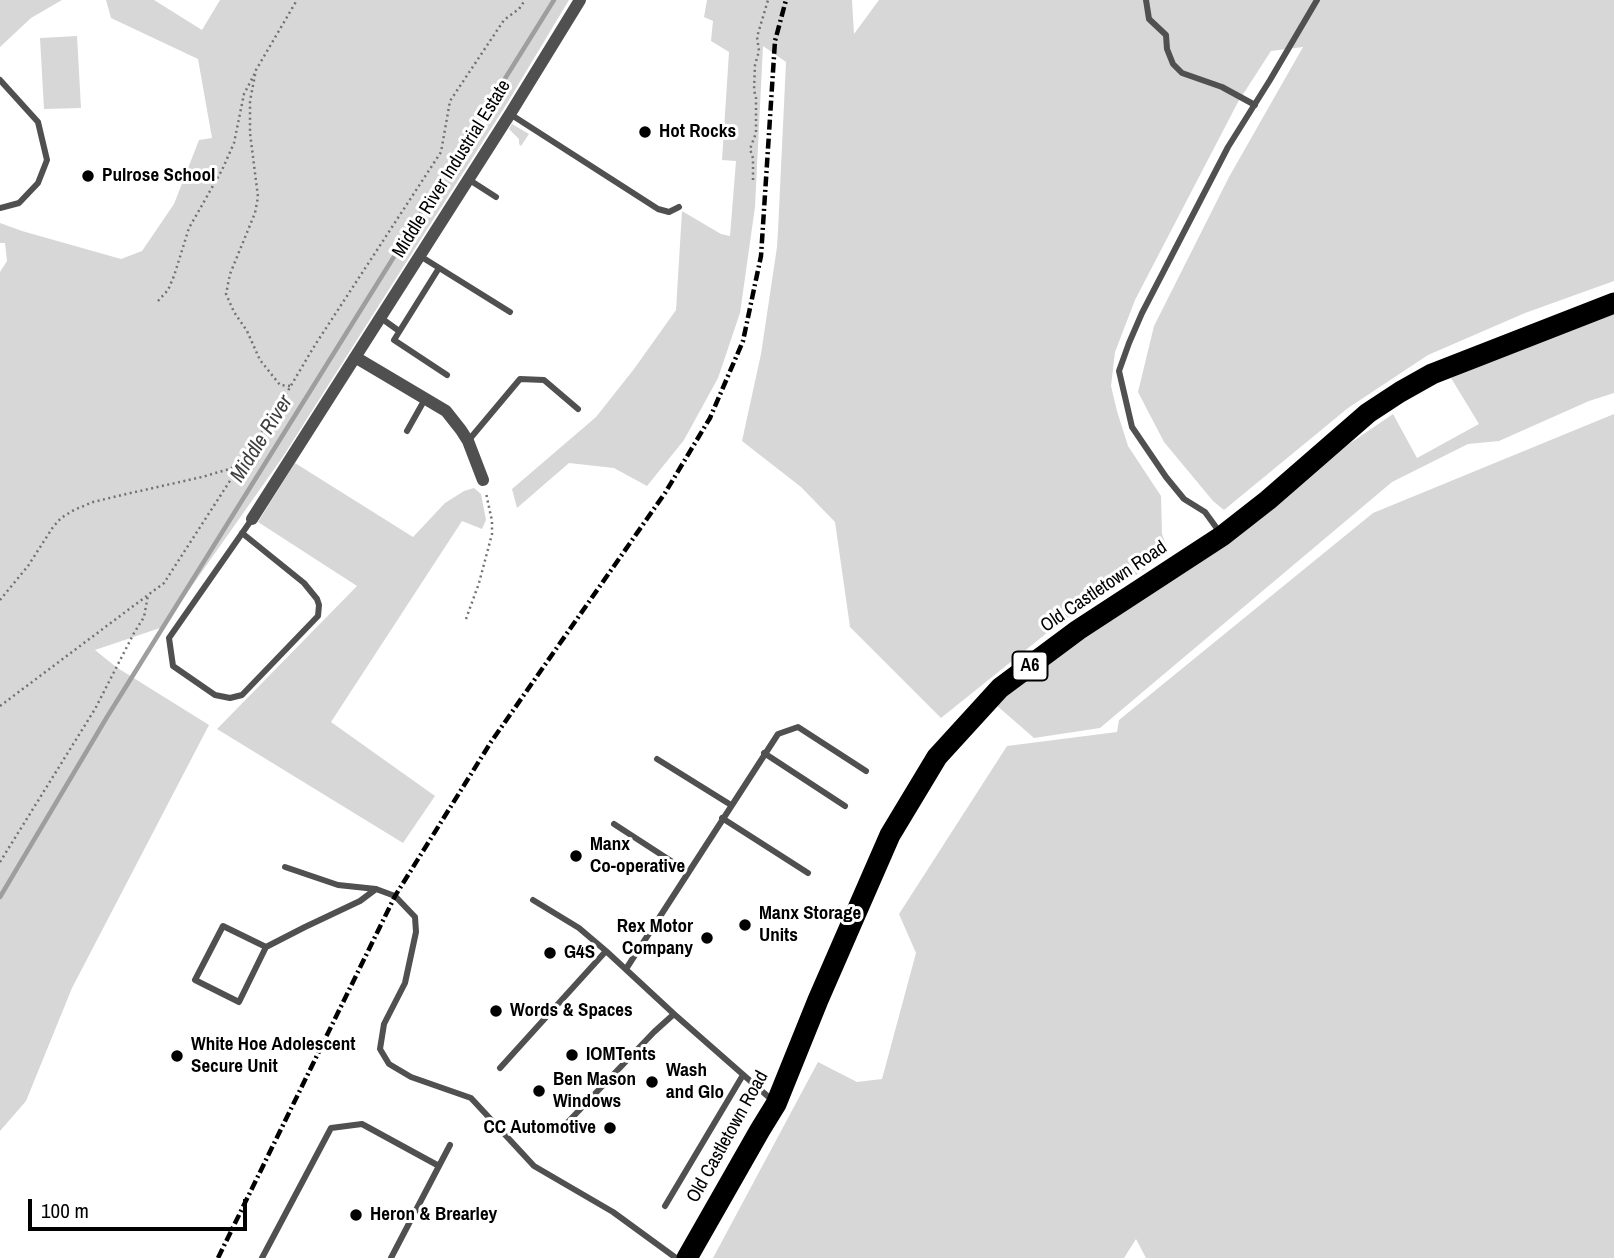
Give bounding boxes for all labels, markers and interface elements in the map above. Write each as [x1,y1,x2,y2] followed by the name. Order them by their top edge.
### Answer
[388,76,516,262] street label: Middle River Industrial Estate
[659,121,736,143] place label: Hot Rocks
[637,124,653,140] marker: Hot Rocks
[102,165,215,187] place label: Pulrose School
[80,168,96,184] marker: Pulrose School
[225,391,299,487] water label: Middle River
[1037,536,1171,638] street label: Old Castletown Road
[1012,652,1048,680] road number: A6
[590,834,685,878] place label: Manx Co-operative
[568,848,584,864] marker: Manx Co-operative
[759,903,861,947] place label: Manx Storage Units
[617,916,693,960] place label: Rex Motor Company
[737,917,753,933] marker: Manx Storage Units
[699,930,715,946] marker: Rex Motor Company
[564,942,595,964] place label: G4S
[542,945,558,961] marker: G4S
[510,1000,633,1022] place label: Words & Spaces
[488,1003,504,1019] marker: Words & Spaces
[191,1034,355,1078] place label: White Hoe Adolescent Secure Unit
[586,1044,656,1066] place label: IOMTents
[564,1047,580,1063] marker: IOMTents
[169,1048,185,1064] marker: White Hoe Adolescent Secure Unit
[666,1060,724,1104] place label: Wash and Glo
[682,1067,774,1207] street label: Old Castletown Road
[553,1069,636,1113] place label: Ben Mason Windows
[644,1074,660,1090] marker: Wash and Glo
[531,1083,547,1099] marker: Ben Mason Windows
[483,1117,596,1139] place label: CC Automotive
[602,1120,618,1136] marker: CC Automotive
[32,1184,250,1228] scale bar
[41,1196,89,1225] text: 100 m
[370,1204,497,1226] place label: Heron & Brearley
[348,1207,364,1223] marker: Heron & Brearley

